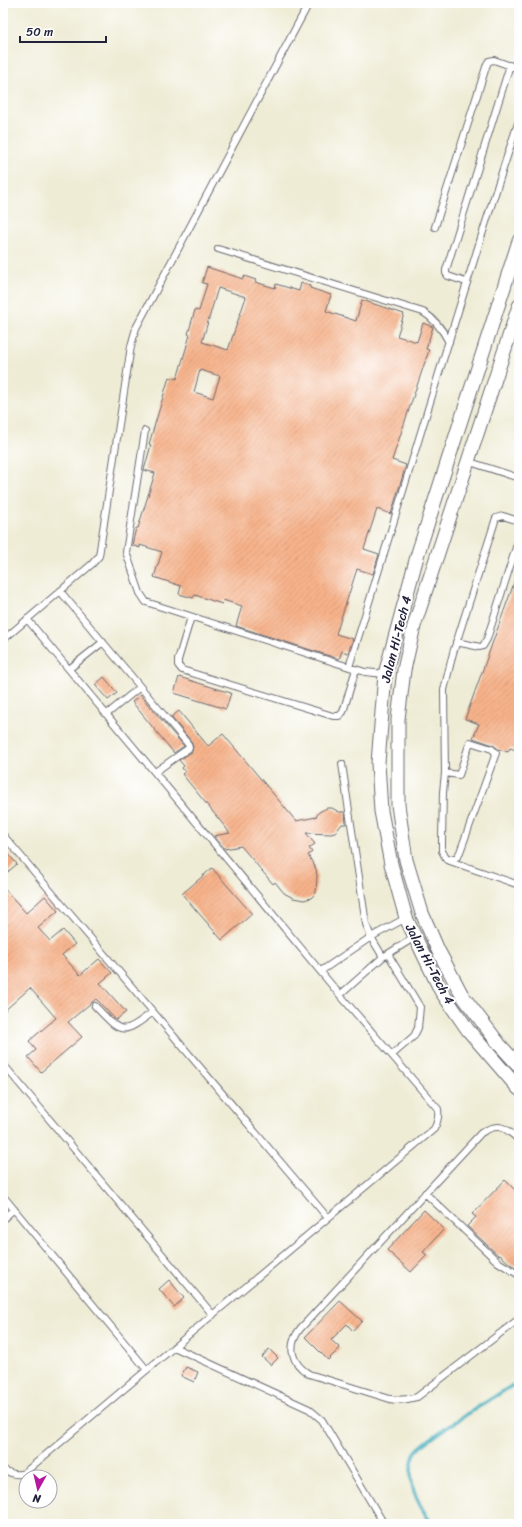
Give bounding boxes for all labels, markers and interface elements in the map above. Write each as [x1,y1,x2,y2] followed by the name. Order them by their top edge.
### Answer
[20,18,106,44] scale bar
[26,21,53,43] text: 50 m
[374,593,418,686] street label: Jalan Hi-Tech 4
[399,918,461,1009] street label: Jalan Hi-Tech 4
[18,1469,58,1509] north arrow
[31,1488,43,1508] text: N

